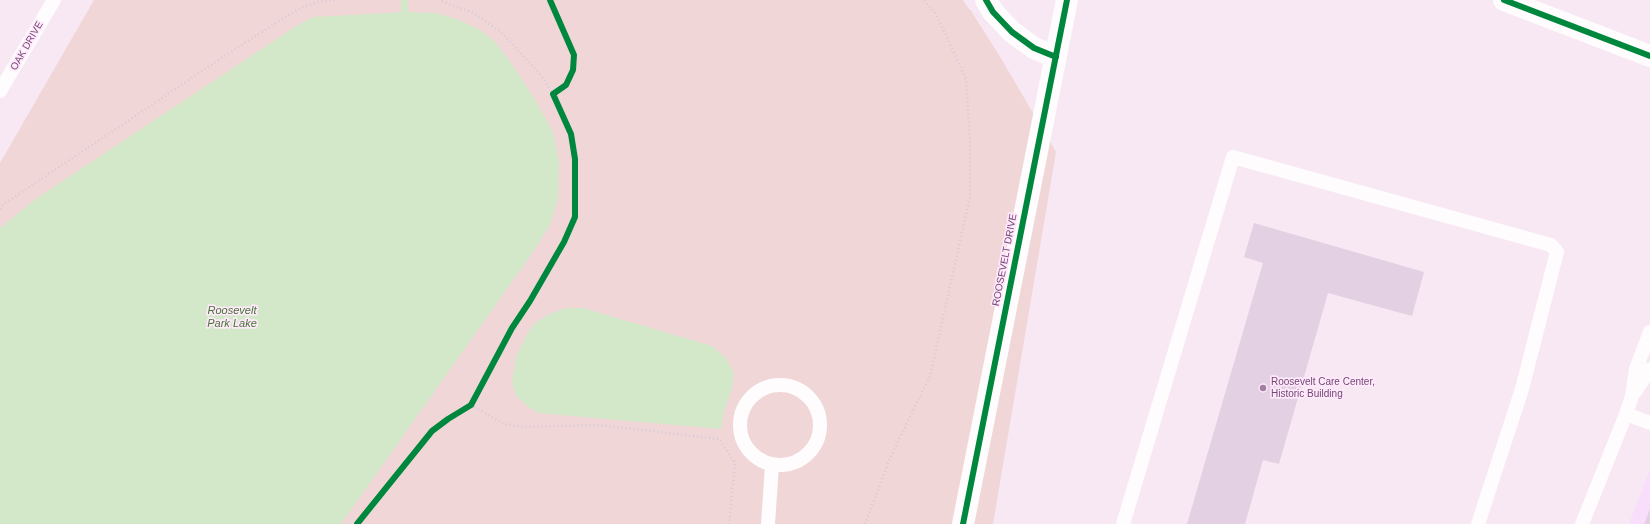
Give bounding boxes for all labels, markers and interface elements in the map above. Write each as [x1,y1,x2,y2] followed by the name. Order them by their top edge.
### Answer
[8,19,46,73] street label: OAK DRIVE
[990,213,1020,307] street label: ROOSEVELT DRIVE
[207,304,257,330] water label: Roosevelt Park Lake
[1271,376,1375,400] place label: Roosevelt Care Center, Historic Building
[1258,383,1268,393] marker: Roosevelt Care Center, Historic Building

